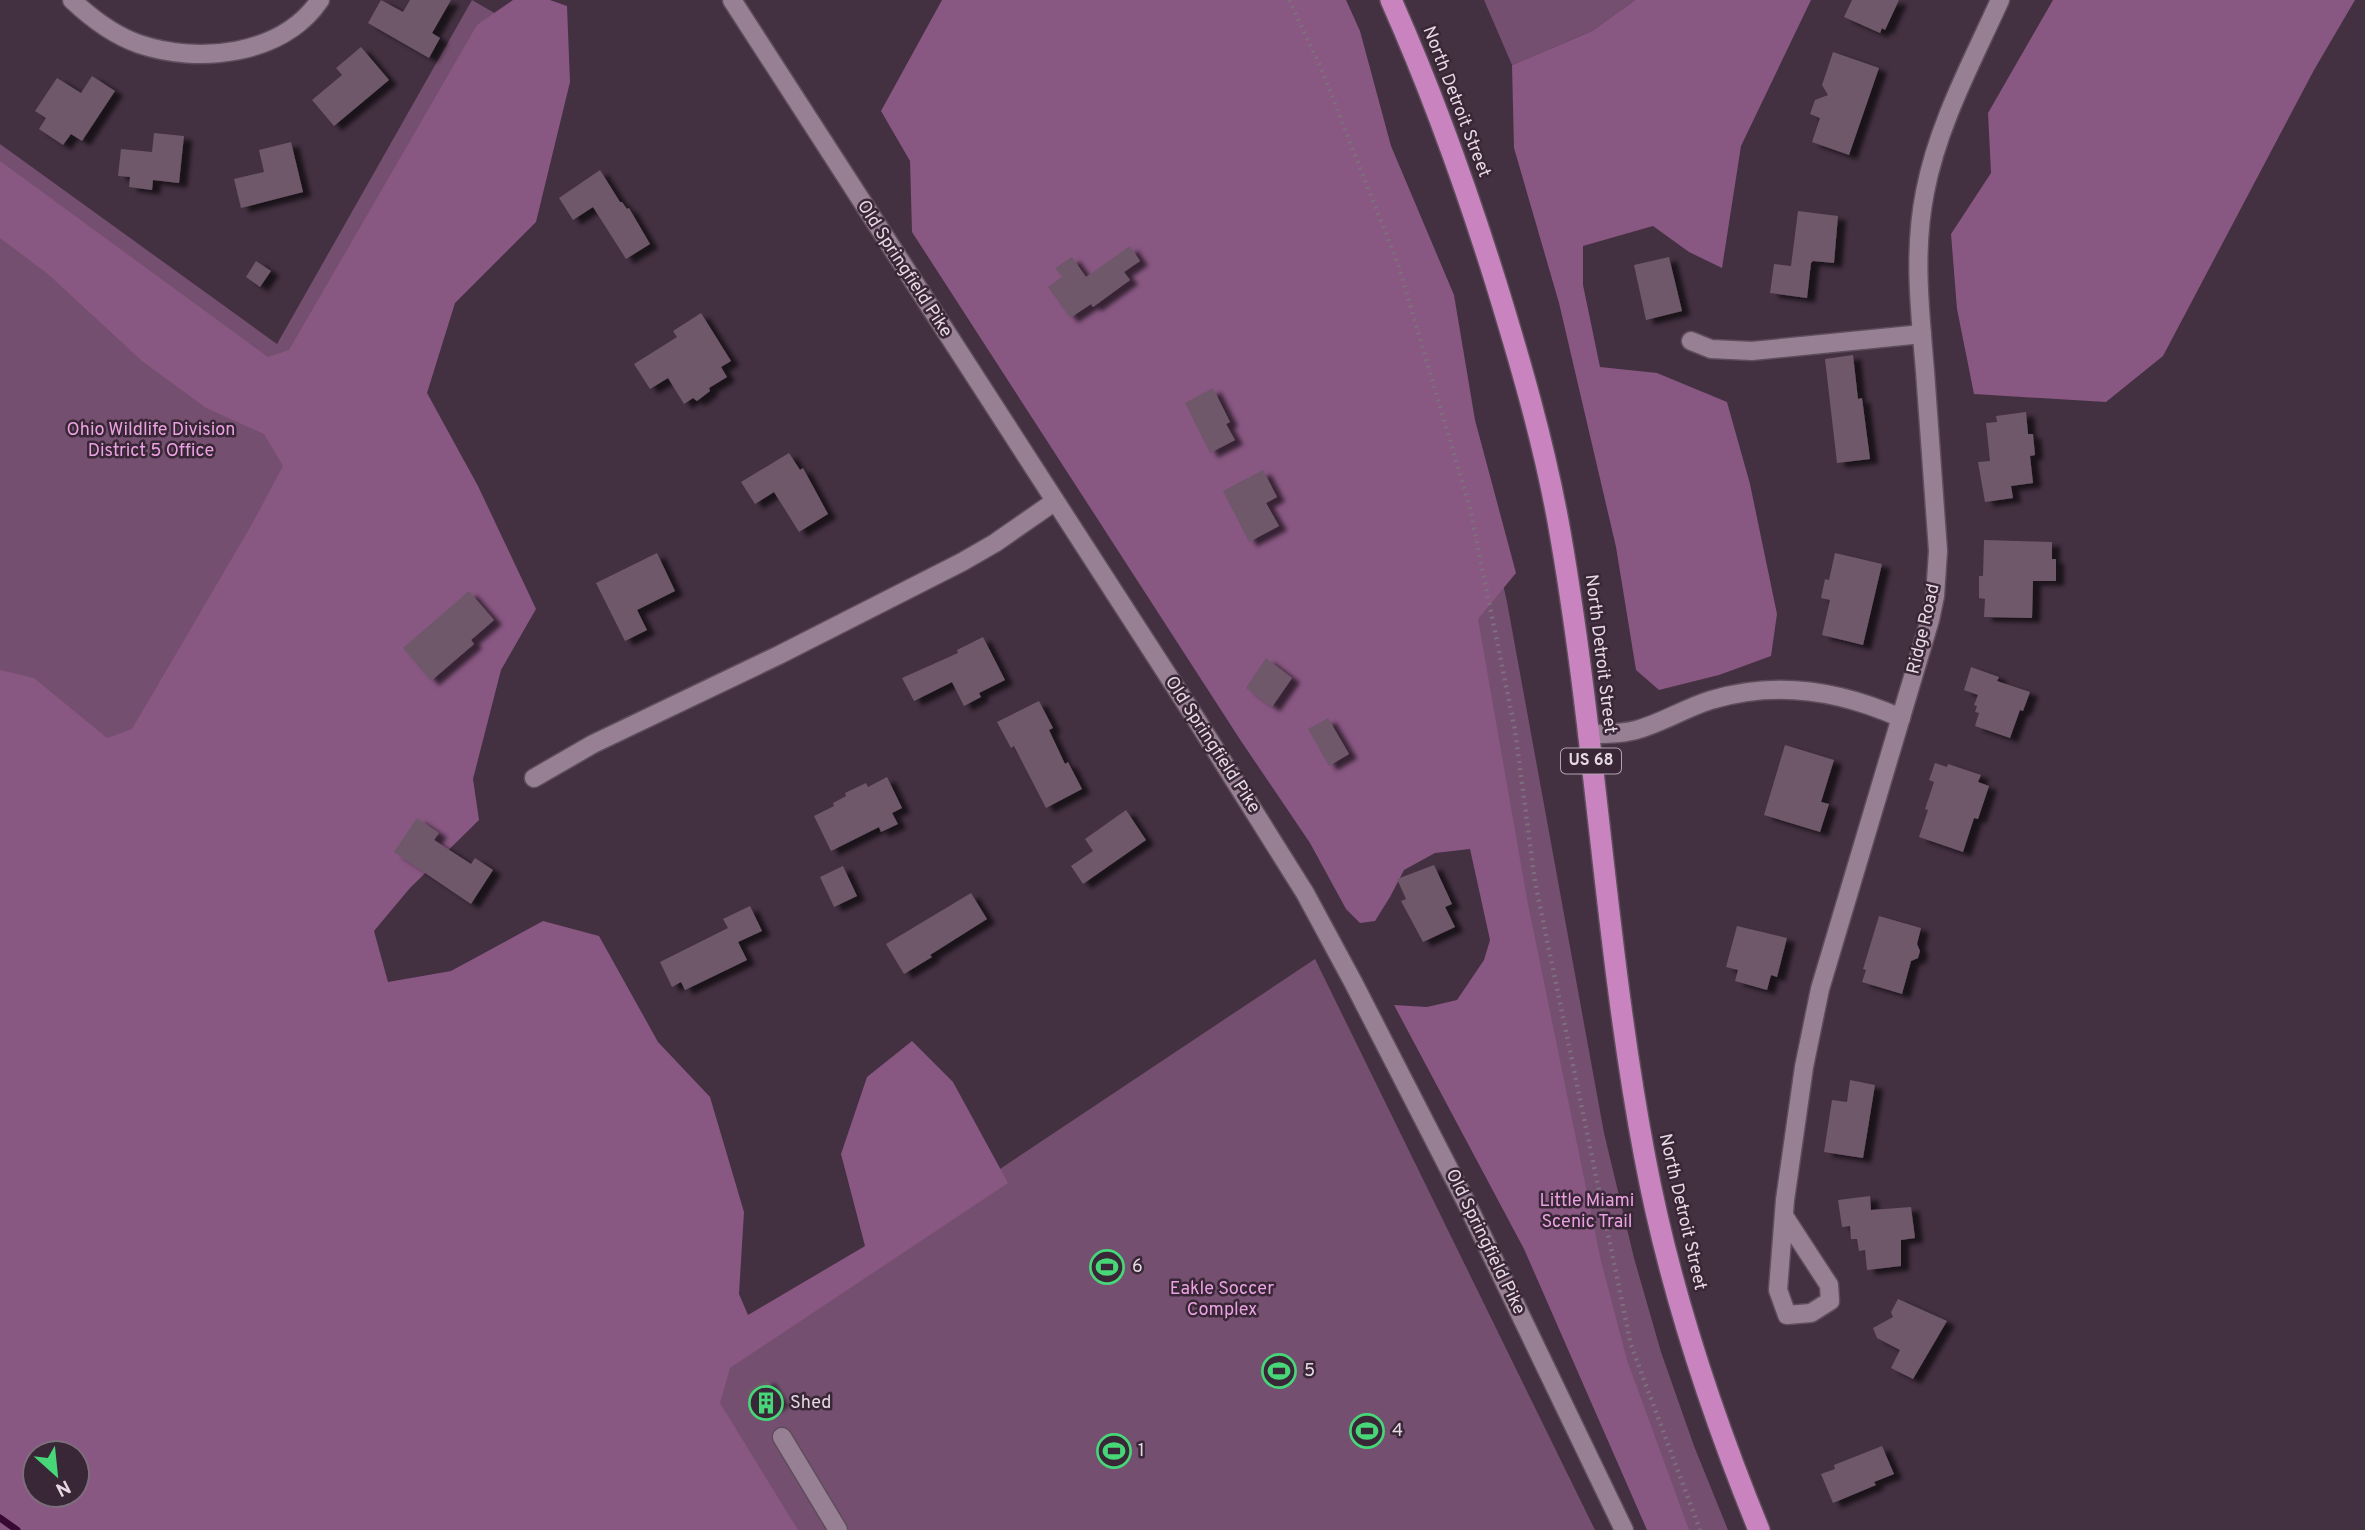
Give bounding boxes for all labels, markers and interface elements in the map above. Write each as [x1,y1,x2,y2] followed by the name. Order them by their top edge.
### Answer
[1417,23,1495,181] street label: North Detroit Street
[851,196,957,342] street label: Old Springfield Pike
[67,419,235,463] park label: Ohio Wildlife Division District 5 Office
[1579,573,1621,735] street label: North Detroit Street
[1902,581,1946,677] street label: Ridge Road
[1159,672,1265,818] street label: Old Springfield Pike
[1561,748,1621,774] road number: US 68
[1653,1131,1711,1293] street label: North Detroit Street
[1440,1165,1530,1319] street label: Old Springfield Pike
[1540,1190,1634,1234] park label: Little Miami Scenic Trail
[1088,1248,1126,1286] sports icon: 6
[1132,1256,1143,1279] place label: 6
[1170,1278,1274,1322] park label: Eakle Soccer Complex
[1260,1352,1298,1390] sports icon: 5
[1304,1360,1315,1383] place label: 5
[747,1384,785,1422] building icon: Shed
[790,1392,831,1415] place label: Shed
[1348,1412,1386,1450] sports icon: 4
[1392,1420,1403,1443] place label: 4
[1095,1432,1133,1470] sports icon: 1
[21,1439,91,1509] north arrow
[1138,1440,1145,1463] place label: 1
[51,1474,74,1501] text: N

